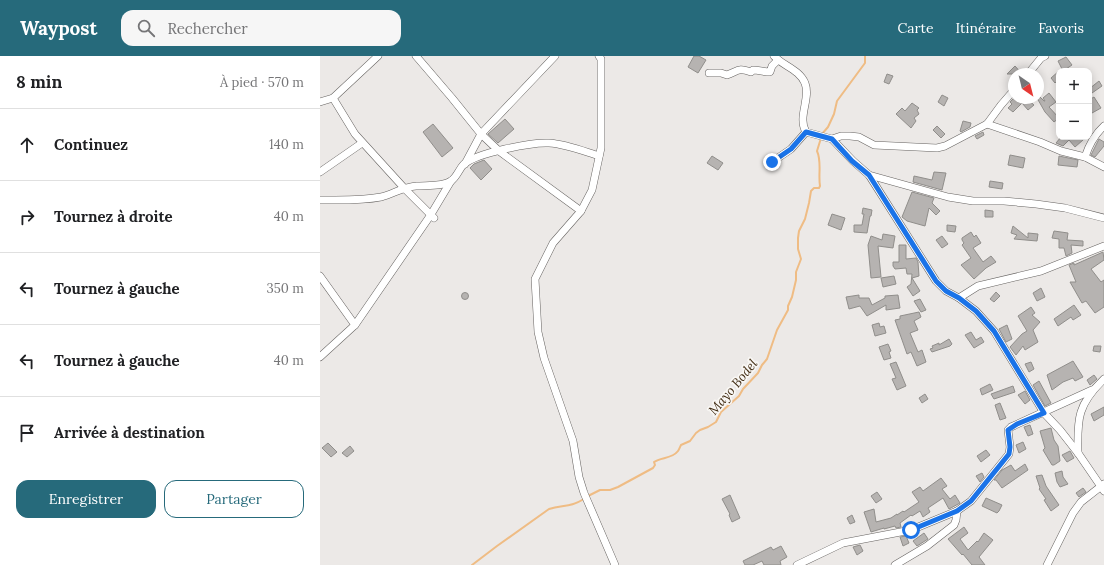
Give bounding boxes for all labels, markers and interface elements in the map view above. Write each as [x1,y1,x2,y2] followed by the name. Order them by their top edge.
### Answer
[121,10,401,46] search box
[20,16,97,40] text: Waypost
[135,17,157,39] icon: search
[167,19,248,38] text: Rechercher
[897,19,934,37] text: Carte
[956,19,1016,37] text: Itinéraire
[1038,19,1084,37] text: Favoris
[1008,68,1044,104] north arrow
[1056,68,1092,140] map controls
[1056,68,1092,104] button: +
[16,71,62,93] text: 8 min
[220,74,304,91] text: À pied · 570 m
[1056,104,1092,140] button: −
[16,134,38,156] icon: ahead
[54,135,128,154] text: Continuez
[269,136,304,153] text: 140 m
[763,153,781,171] route end
[16,206,38,228] icon: right
[54,207,173,226] text: Tournez à droite
[274,208,304,225] text: 40 m
[16,278,38,300] icon: left
[54,279,180,298] text: Tournez à gauche
[267,280,304,297] text: 350 m
[16,350,38,372] icon: left
[54,351,180,370] text: Tournez à gauche
[274,352,304,369] text: 40 m
[705,355,761,418] water label: Mayo Bodel
[16,422,38,444] icon: arrive
[54,423,205,442] text: Arrivée à destination
[16,480,156,518] button: Enregistrer
[164,480,304,518] button: Partager
[902,521,920,539] route start

